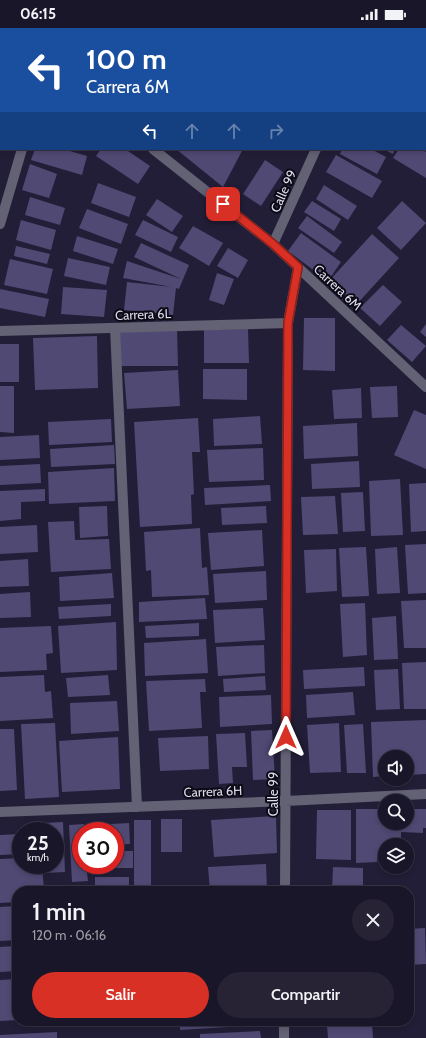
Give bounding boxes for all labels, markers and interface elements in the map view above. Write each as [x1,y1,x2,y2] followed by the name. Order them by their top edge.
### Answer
[20,5,56,23] text: 06:15
[86,42,167,76] text: 100 m
[20,44,72,96] icon: left
[86,76,169,98] text: Carrera 6M
[139,120,161,142] icon: left
[181,120,203,142] icon: ahead
[223,120,245,142] icon: ahead
[265,120,287,142] icon: right
[267,167,299,215] street label: Calle 99
[206,187,240,221] pin
[212,193,234,215] icon: arrive
[311,261,365,313] street label: Carrera 6M
[115,305,172,323] street label: Carrera 6L
[265,716,307,758] position arrow
[378,750,414,874] map controls
[378,750,414,786] button: sound
[265,772,281,816] street label: Calle 99
[183,782,243,800] street label: Carrera 6H
[378,794,414,830] button: search
[72,822,124,874] speed limit sign: 30
[27,831,49,855] text: 25
[378,838,414,874] button: layers
[27,851,49,864] text: km/h
[32,897,86,926] text: 1 min
[352,899,394,941] button: close
[32,927,106,943] text: 120 m · 06:16
[32,972,209,1018] button: Salir
[217,972,394,1018] button: Compartir

